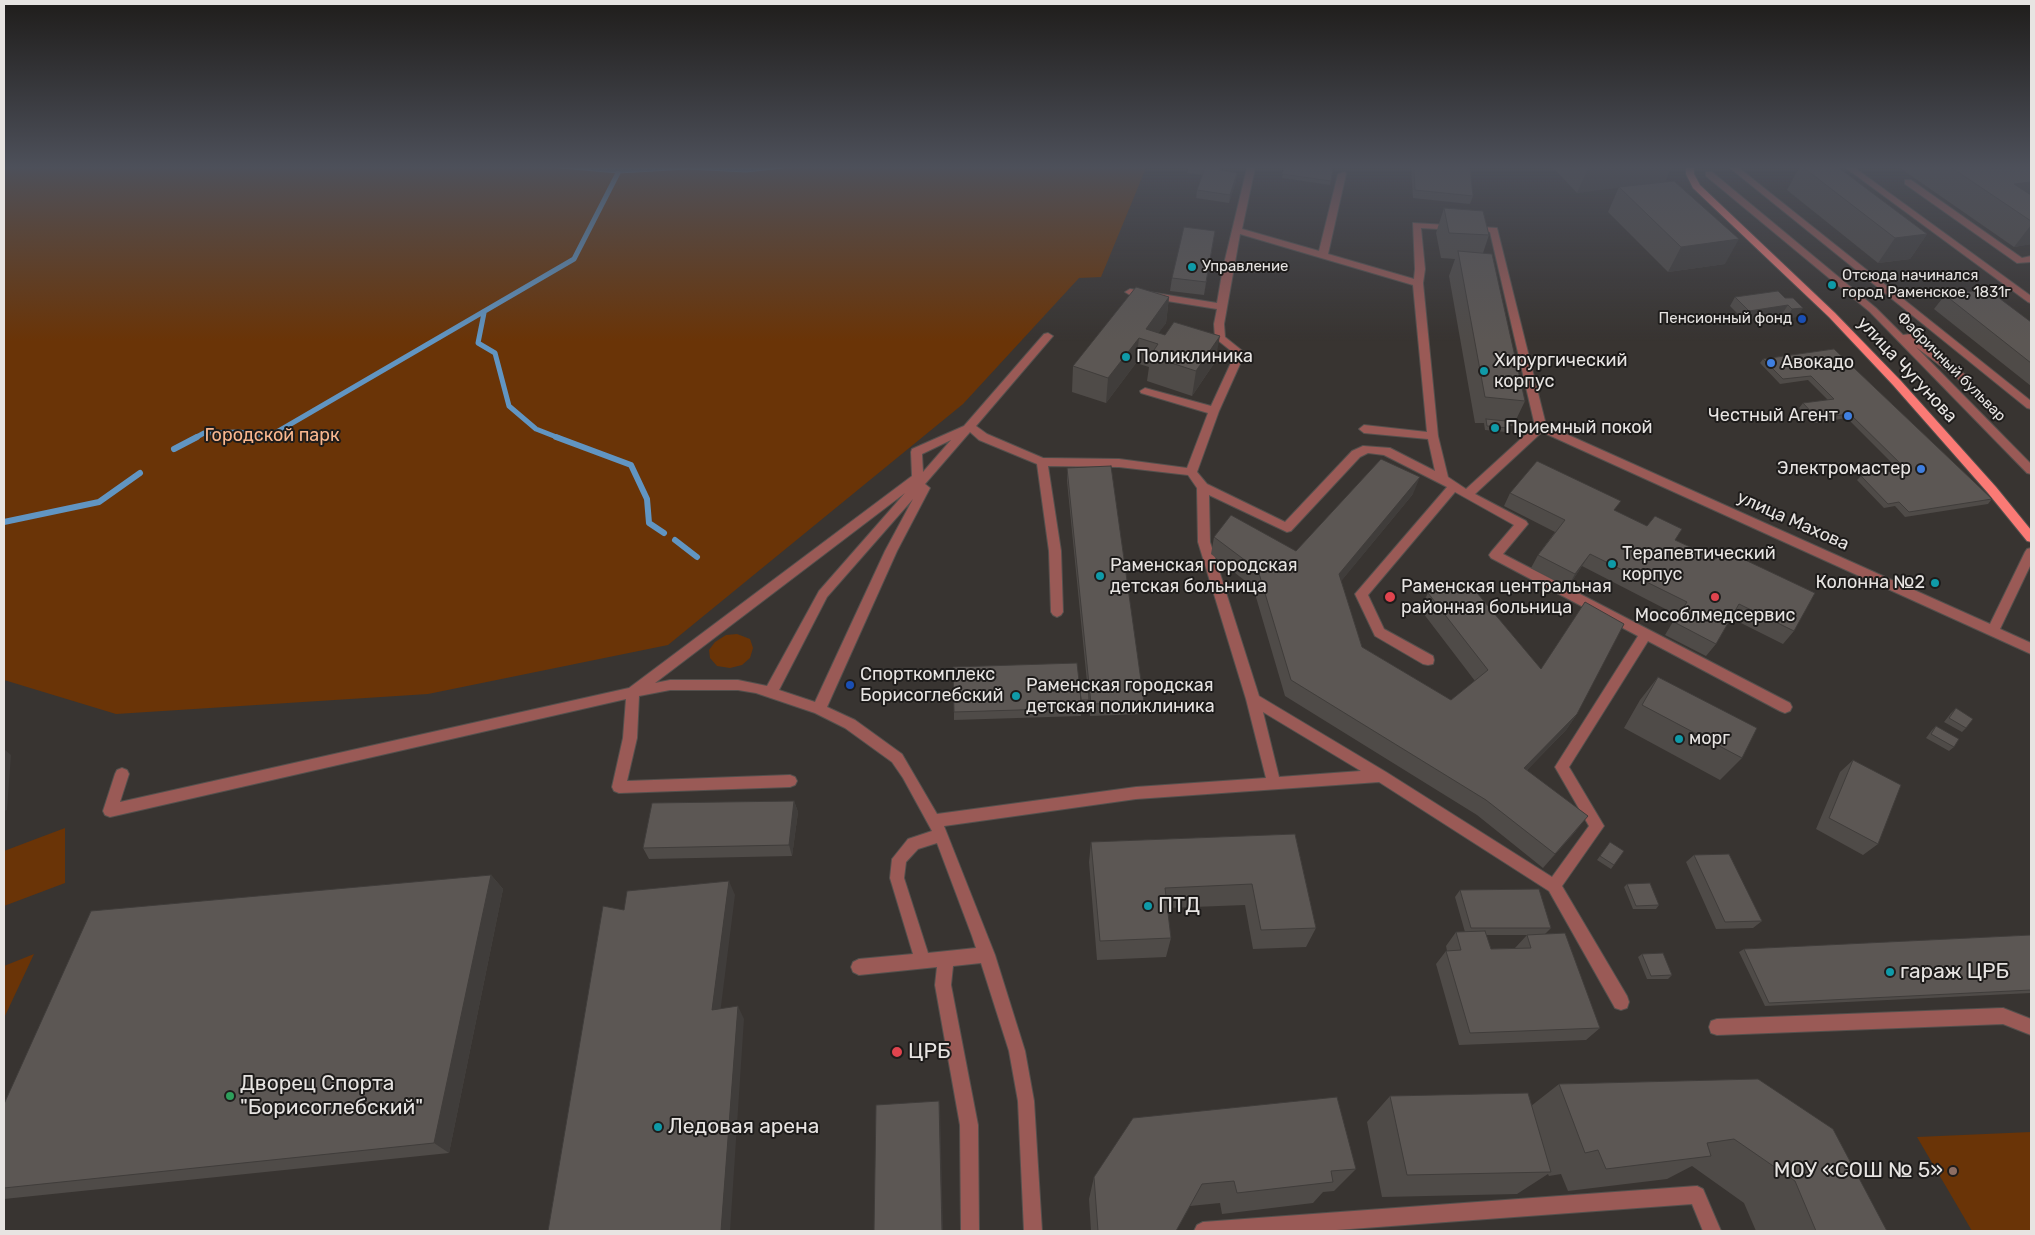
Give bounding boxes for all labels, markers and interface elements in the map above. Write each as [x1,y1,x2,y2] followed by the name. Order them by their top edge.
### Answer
[1202,258,1289,276] place label: Управление
[1186,261,1198,273] marker: Управление
[1842,267,2011,302] place label: Отсюда начинался город Раменское, 1831г
[1826,279,1838,291] marker: Отсюда начинался город Раменское, 1831г
[1893,309,2009,425] street label: Фабричный бульвар
[1659,310,1792,328] place label: Пенсионный фонд
[1796,313,1808,325] marker: Пенсионный фонд
[1852,313,1962,427] street label: улица Чугунова
[1136,346,1253,368] place label: Поликлиника
[1494,350,1628,392] place label: Хирургический корпус
[1120,351,1132,363] marker: Поликлиника
[1781,352,1854,374] place label: Авокадо
[1765,357,1777,369] marker: Авокадо
[1478,365,1490,377] marker: Хирургический корпус
[1708,405,1838,427] place label: Честный Агент
[1842,410,1854,422] marker: Честный Агент
[1505,417,1652,439] place label: Приемный покой
[1489,422,1501,434] marker: Приемный покой
[204,425,340,447] park label: Городской парк
[1777,458,1911,480] place label: Электромастер
[1915,463,1927,475] marker: Электромастер
[1734,487,1852,555] street label: улица Махова
[1622,543,1776,586] place label: Терапевтический корпус
[1110,555,1298,598] place label: Раменская городская детская больница
[1606,558,1618,570] marker: Терапевтический корпус
[1094,570,1106,582] marker: Раменская городская детская больница
[1815,572,1925,594] place label: Колонна №2
[1401,576,1612,618] place label: Раменская центральная районная больница
[1929,577,1941,589] marker: Колонна №2
[1383,590,1397,604] marker: Раменская центральная районная больница
[1709,591,1721,603] marker: Мособлмедсервис
[1635,605,1795,627] place label: Мособлмедсервис
[860,664,1004,706] place label: Спорткомплекс Борисоглебский
[1026,675,1215,718] place label: Раменская городская детская поликлиника
[844,679,856,691] marker: Спорткомплекс Борисоглебский
[1010,690,1022,702] marker: Раменская городская детская поликлиника
[1689,728,1730,750] place label: морг
[1673,733,1685,745] marker: морг
[1158,893,1200,919] place label: ПТД
[1142,900,1154,912] marker: ПТД
[1900,959,2009,985] place label: гараж ЦРБ
[1884,966,1896,978] marker: гараж ЦРБ
[908,1039,950,1065] place label: ЦРБ
[890,1045,904,1059] marker: ЦРБ
[240,1071,423,1121] place label: Дворец Спорта "Борисоглебский"
[224,1090,236,1102] marker: Дворец Спорта "Борисоглебский"
[668,1114,819,1140] place label: Ледовая арена
[652,1121,664,1133] marker: Ледовая арена
[1774,1158,1943,1184] place label: МОУ «СОШ № 5»
[1947,1165,1959,1177] marker: МОУ «СОШ № 5»

